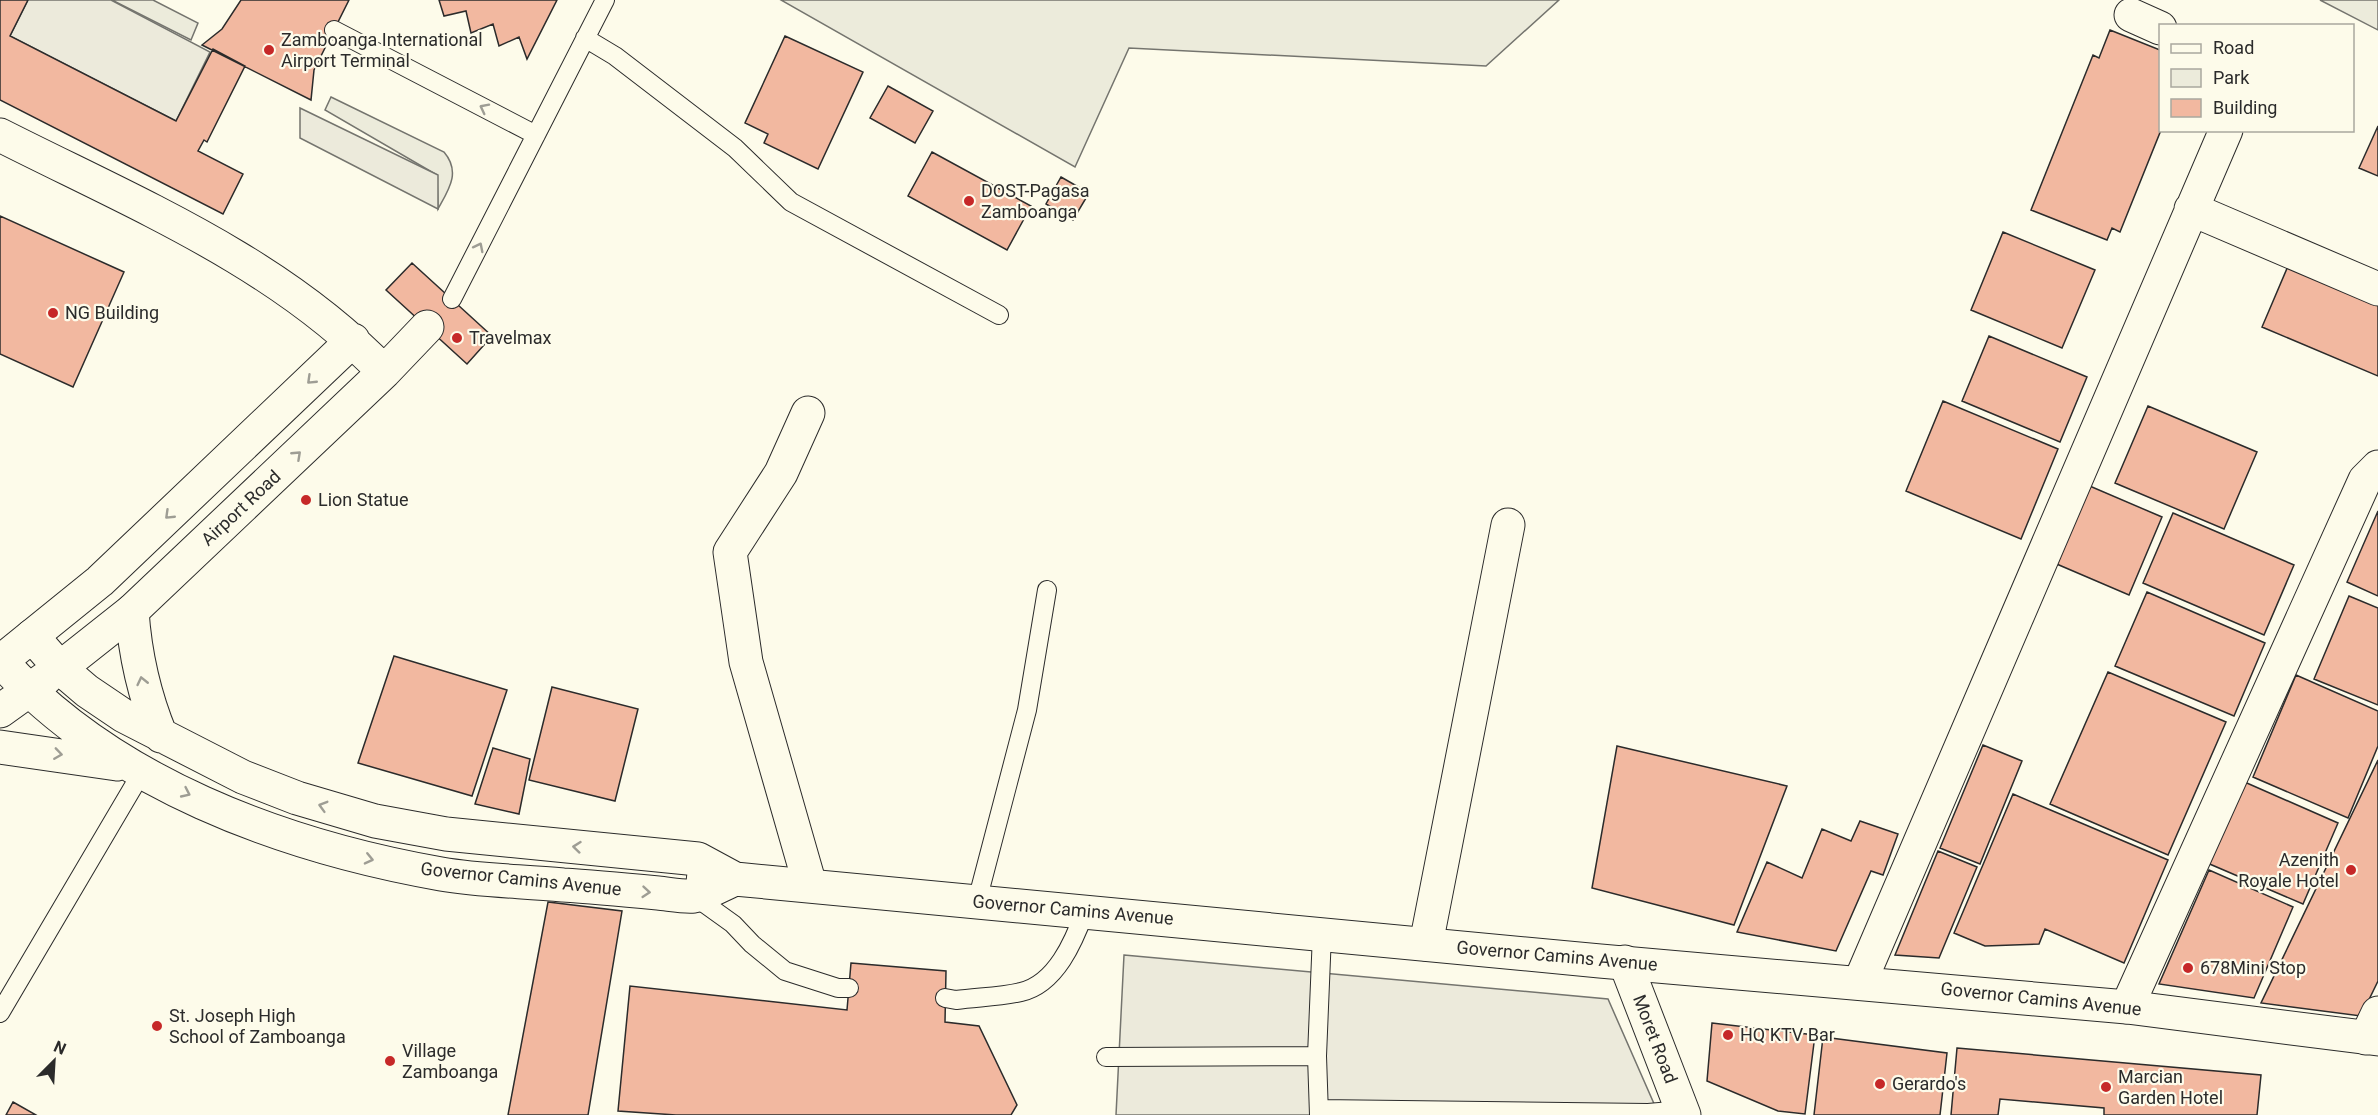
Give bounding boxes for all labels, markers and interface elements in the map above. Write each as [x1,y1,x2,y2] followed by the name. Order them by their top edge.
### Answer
[2159,24,2354,132] legend
[281,29,483,71] place label: Zamboanga International Airport Terminal
[2213,37,2254,58] text: Road
[262,43,276,57] marker: Zamboanga International Airport Terminal
[2213,67,2250,88] text: Park
[2213,97,2277,118] text: Building
[480,104,490,115] one-way arrow
[981,180,1090,222] place label: DOST-Pagasa Zamboanga
[962,194,976,208] marker: DOST-Pagasa Zamboanga
[472,243,483,254] one-way arrow
[65,302,159,323] place label: NG Building
[46,306,60,320] marker: NG Building
[469,327,552,348] place label: Travelmax
[450,331,464,345] marker: Travelmax
[307,373,318,384] one-way arrow
[290,451,300,462] one-way arrow
[197,466,285,550] street label: Airport Road
[318,489,408,510] place label: Lion Statue
[299,493,313,507] marker: Lion Statue
[166,507,177,518] one-way arrow
[137,676,150,686] one-way arrow
[53,748,63,760] one-way arrow
[180,785,191,797] one-way arrow
[318,801,329,813] one-way arrow
[573,841,582,854] one-way arrow
[2238,849,2339,891] place label: Azenith Royale Hotel
[364,852,374,865] one-way arrow
[420,858,622,899] street label: Governor Camins Avenue
[2344,863,2358,877] marker: Azenith Royale Hotel
[641,885,650,898] one-way arrow
[972,890,1174,929] street label: Governor Camins Avenue
[1456,936,1658,975] street label: Governor Camins Avenue
[2200,957,2306,978] place label: 678Mini Stop
[2181,961,2195,975] marker: 678Mini Stop
[1940,978,2142,1019] street label: Governor Camins Avenue
[1629,992,1682,1086] street label: Moret Road
[169,1005,346,1047] place label: St. Joseph High School of Zamboanga
[150,1019,164,1033] marker: St. Joseph High School of Zamboanga
[1740,1024,1835,1045] place label: HQ KTV Bar
[1721,1028,1735,1042] marker: HQ KTV Bar
[24,1031,84,1091] north arrow
[51,1037,69,1059] text: N
[402,1040,498,1082] place label: Village Zamboanga
[383,1054,397,1068] marker: Village Zamboanga
[2118,1066,2223,1108] place label: Marcian Garden Hotel
[1892,1073,1966,1094] place label: Gerardo's
[1873,1077,1887,1091] marker: Gerardo's
[2099,1080,2113,1094] marker: Marcian Garden Hotel

